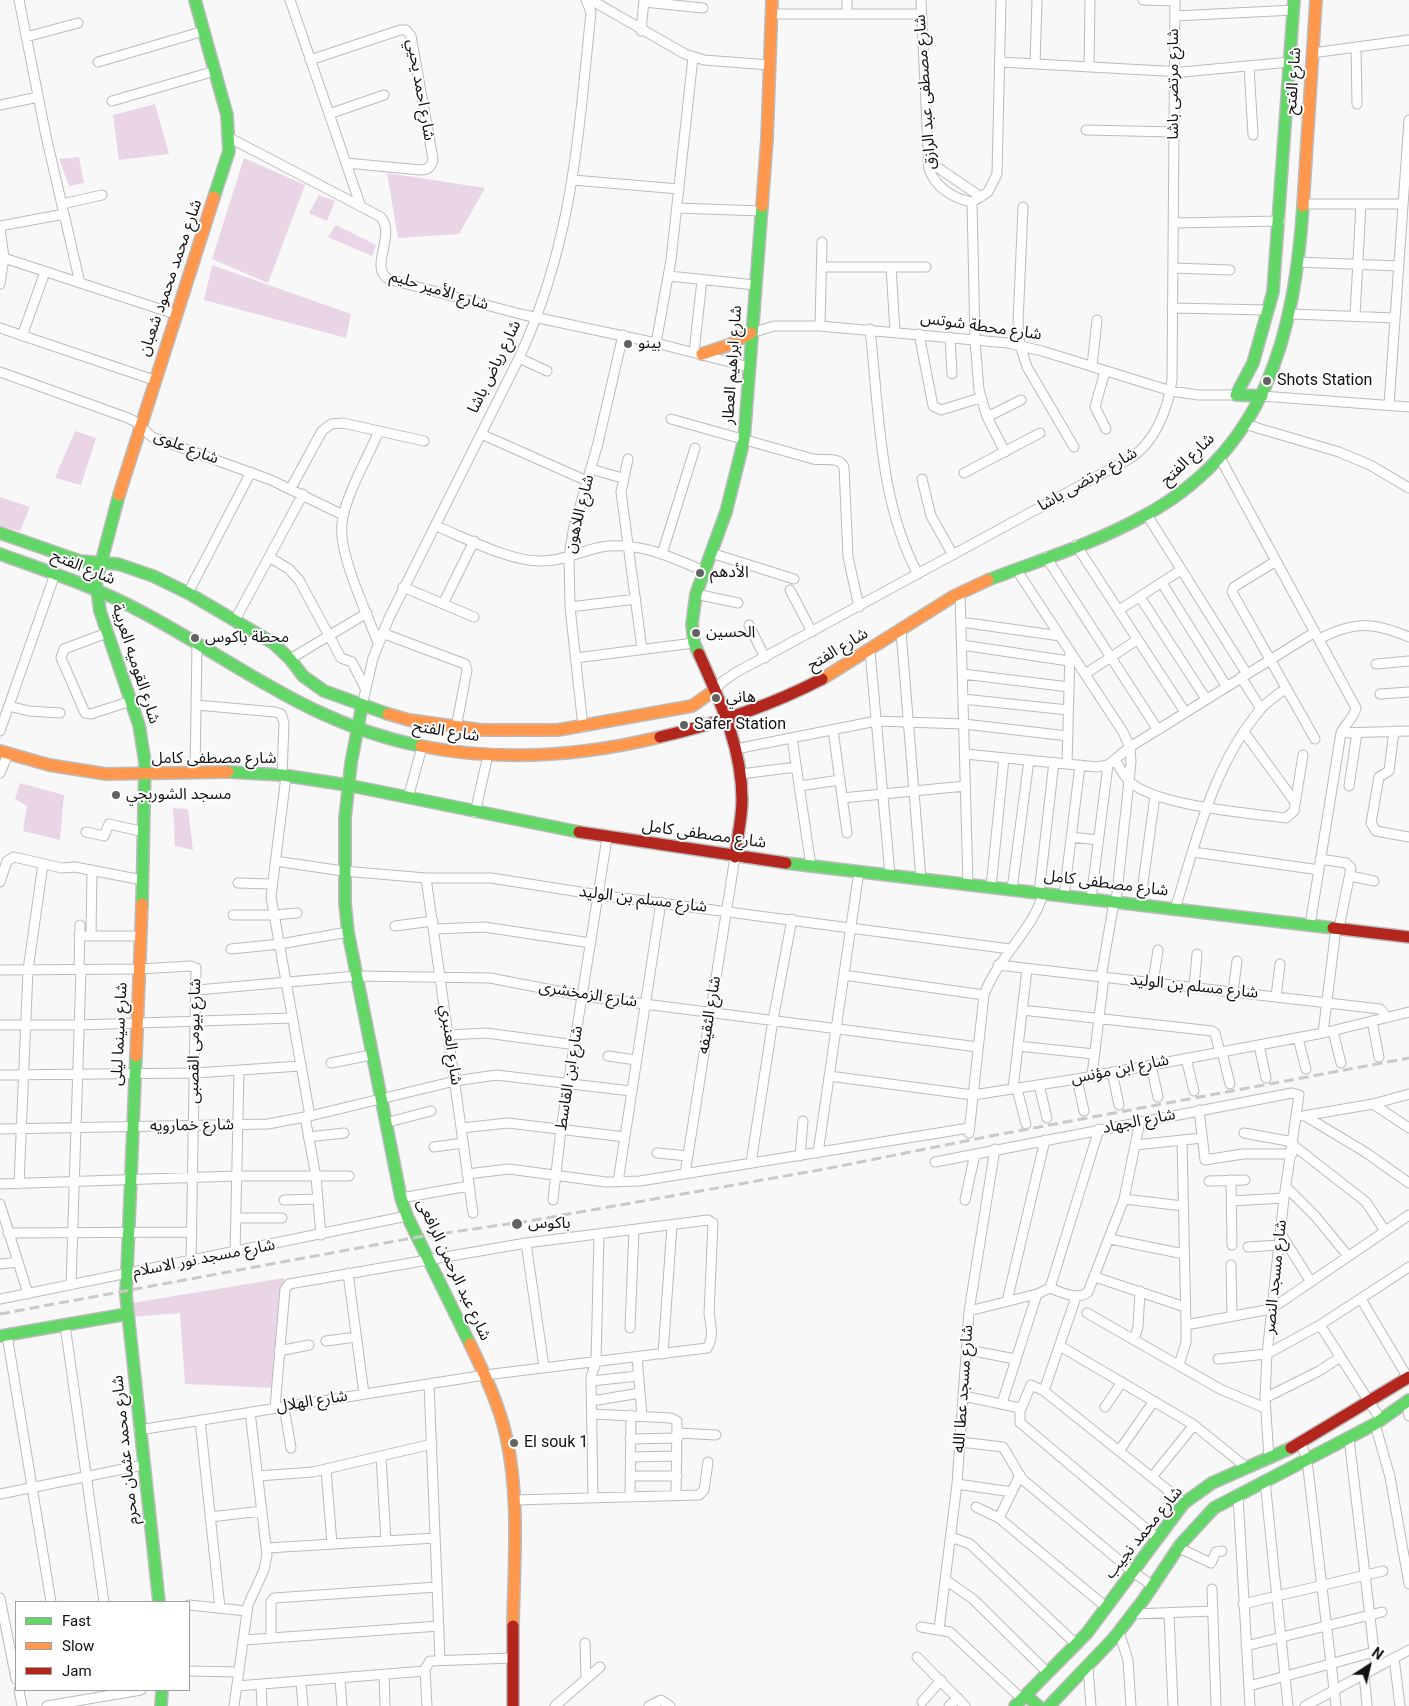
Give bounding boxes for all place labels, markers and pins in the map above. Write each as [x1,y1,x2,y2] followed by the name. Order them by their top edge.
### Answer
[638,334,661,354] place label: بينو
[622,338,634,350] marker: بينو
[1277,371,1372,391] place label: Shots Station
[1261,375,1273,387] marker: Shots Station
[710,563,749,583] place label: الأدهم
[694,567,706,579] marker: الأدهم
[706,623,755,643] place label: الحسين
[690,627,702,639] marker: الحسين
[205,628,289,648] place label: محطة باكوس
[189,632,201,644] marker: محطة باكوس
[726,688,756,708] place label: هاني
[710,692,722,704] marker: هاني
[694,715,786,735] place label: Safer Station
[678,719,690,731] marker: Safer Station
[126,785,231,805] place label: مسجد الشوربجي
[110,789,122,801] marker: مسجد الشوربجي
[528,1214,570,1234] place label: باكوس
[510,1217,524,1231] marker: باكوس
[524,1433,588,1453] place label: El souk 1
[508,1437,520,1449] marker: El souk 1

